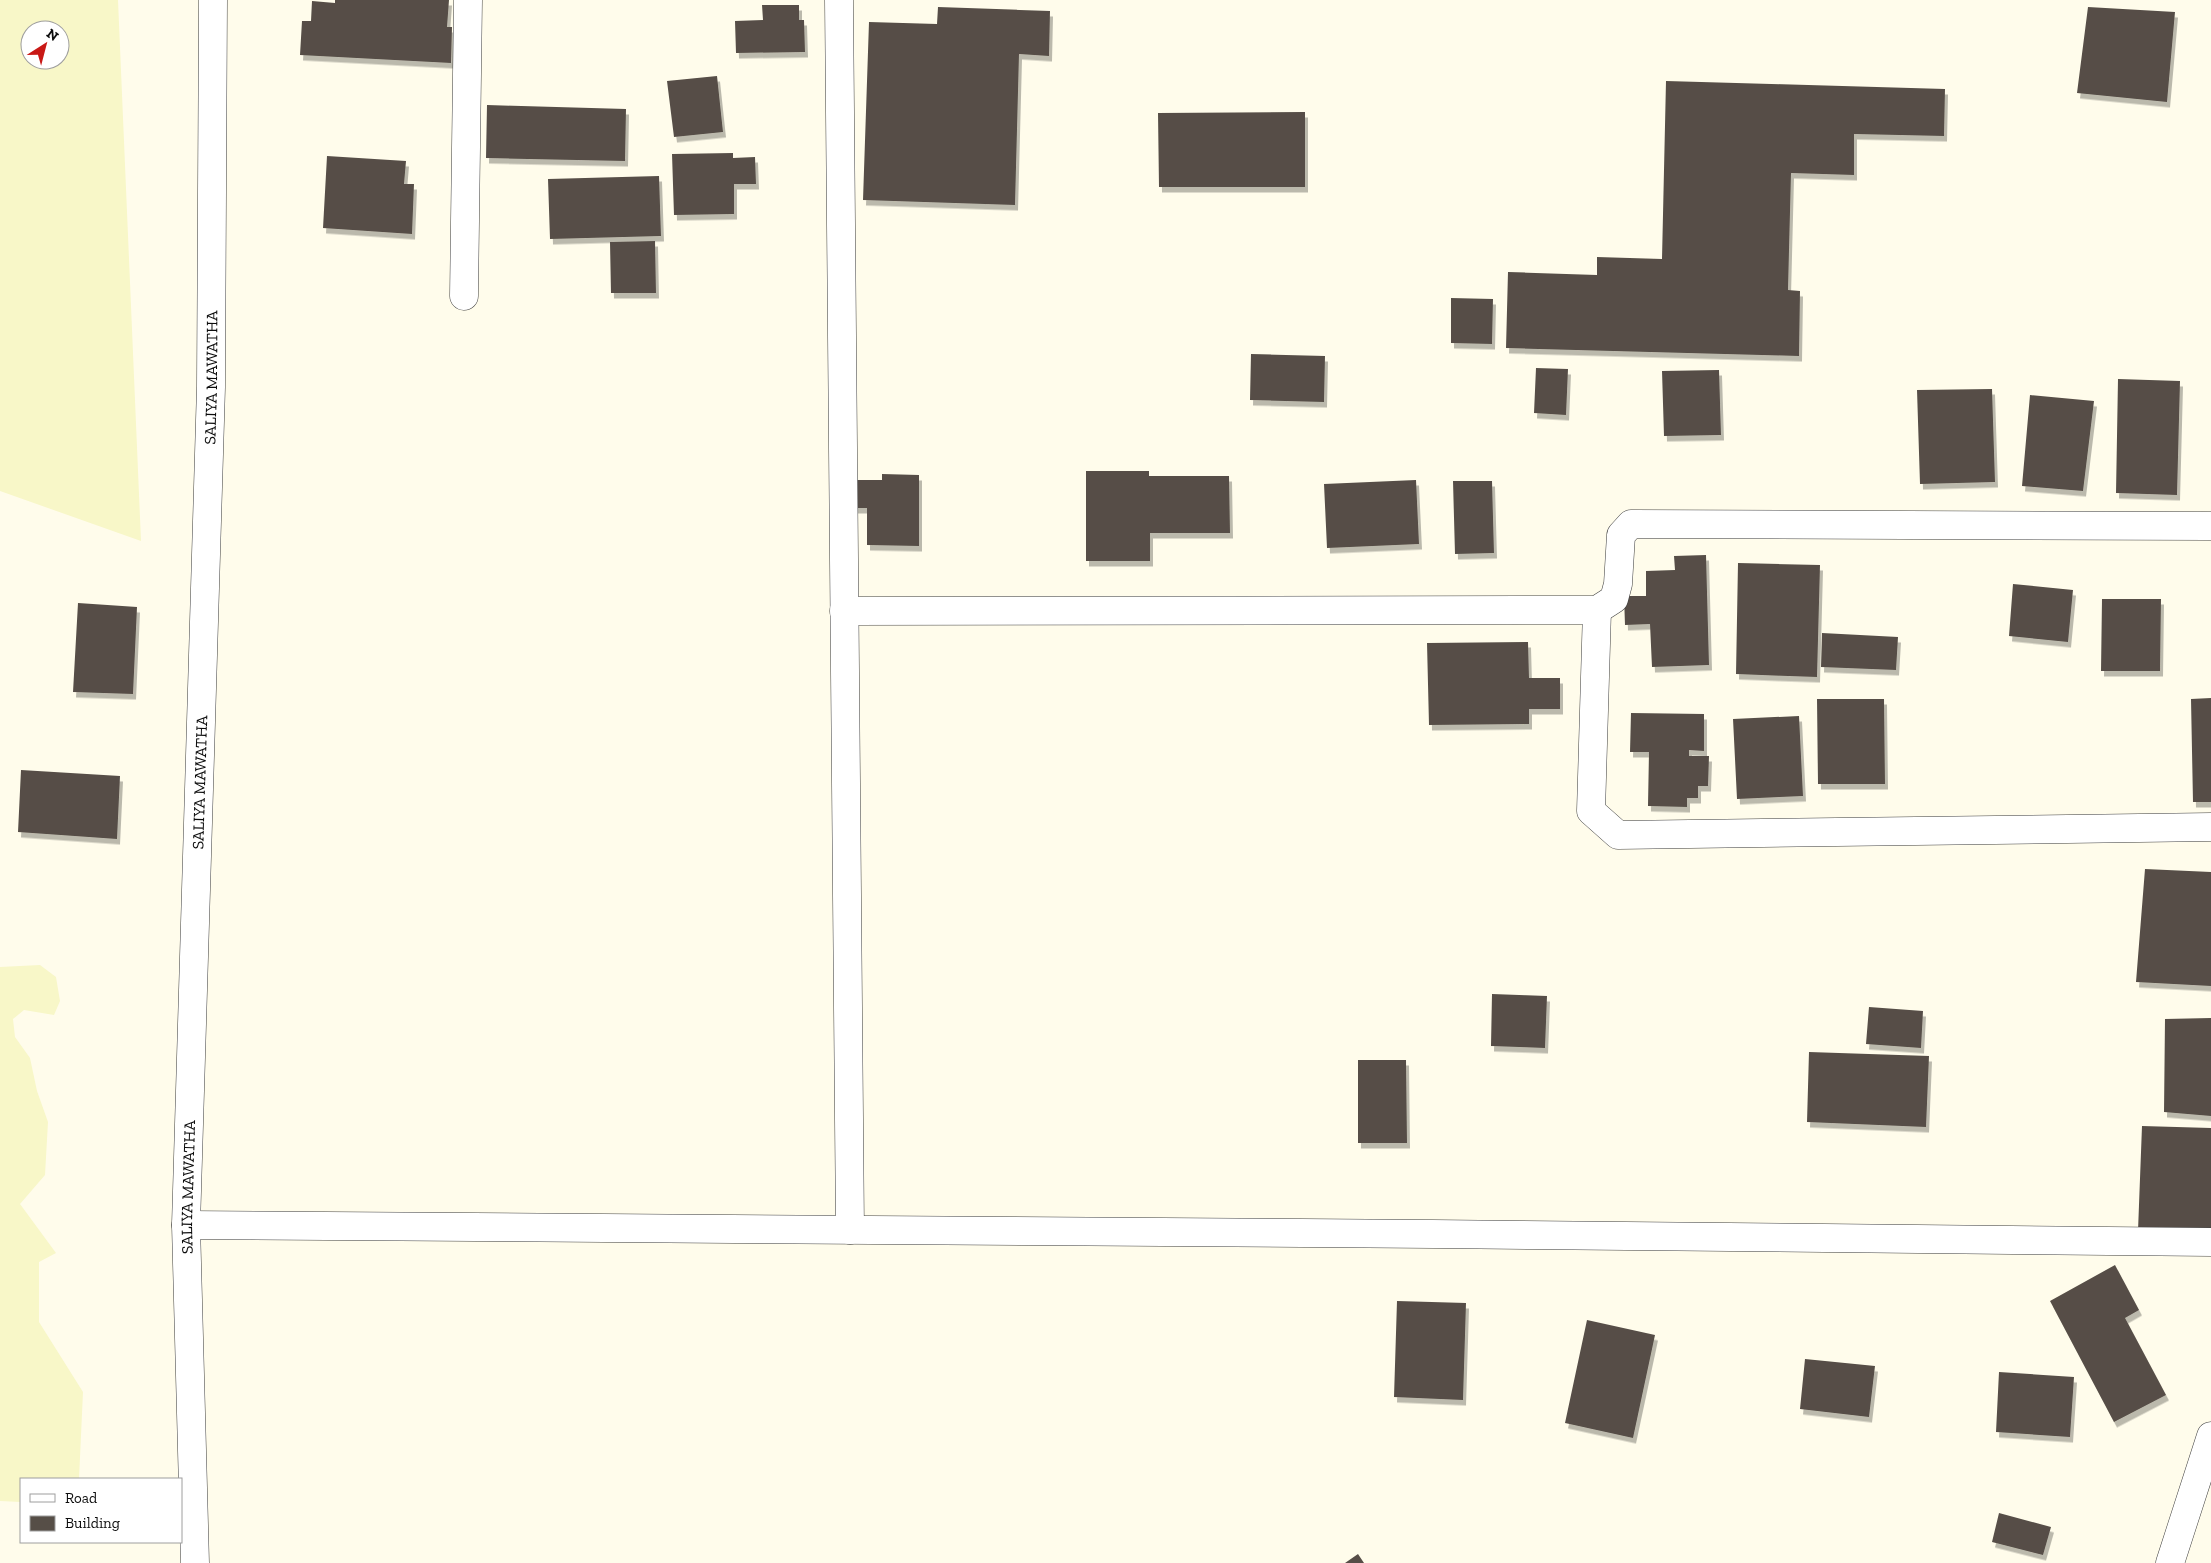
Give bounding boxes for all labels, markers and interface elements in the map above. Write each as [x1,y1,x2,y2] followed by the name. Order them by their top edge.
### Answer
[20,20,70,70] north arrow
[43,25,62,45] text: N
[200,310,221,445] street label: SALIYA MAWATHA
[188,714,211,850] street label: SALIYA MAWATHA
[177,1119,199,1254] street label: SALIYA MAWATHA
[20,1478,182,1543] legend
[65,1489,98,1507] text: Road
[65,1514,120,1532] text: Building

